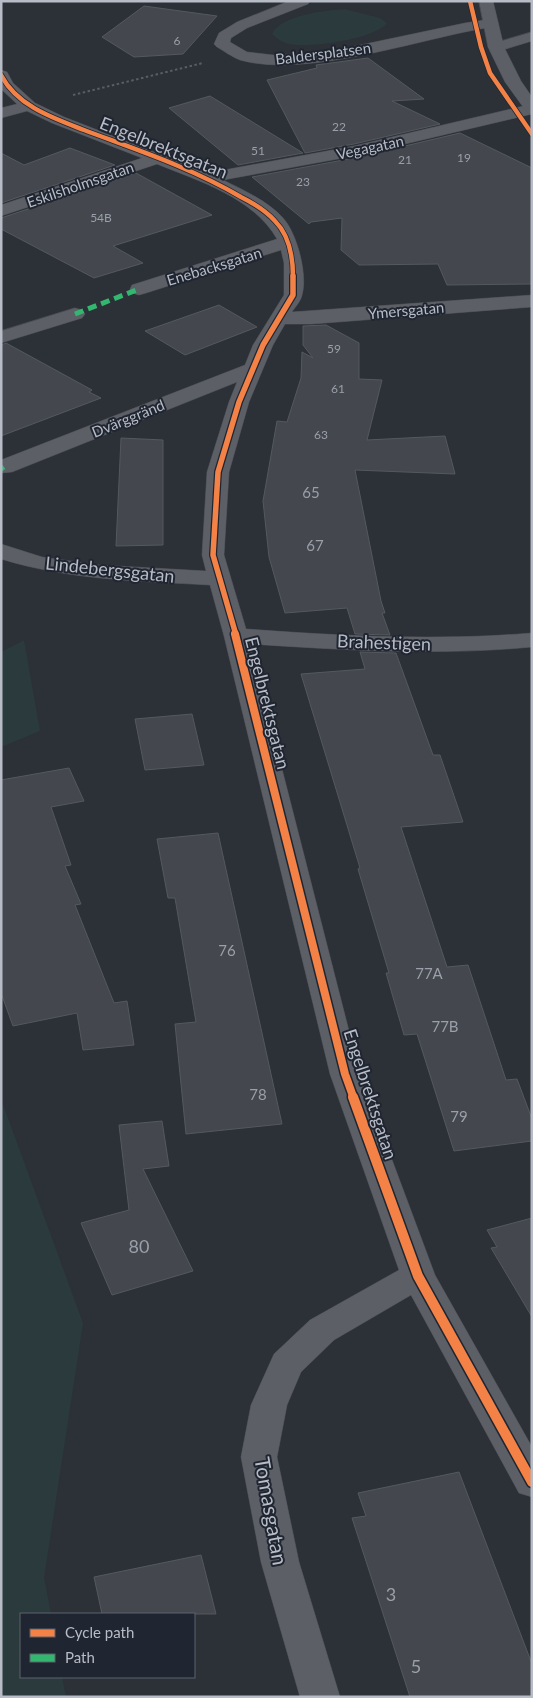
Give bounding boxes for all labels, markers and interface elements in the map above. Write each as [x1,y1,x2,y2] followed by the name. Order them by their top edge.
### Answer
[174,33,181,48] house number: 6
[274,38,372,68] street label: Baldersplatsen
[97,111,231,183] street label: Engelbrektsgatan
[332,119,346,134] house number: 22
[335,131,405,163] street label: Vegagatan
[251,143,265,158] house number: 51
[457,150,471,165] house number: 19
[398,152,412,167] house number: 21
[24,157,136,211] street label: Eskilsholmsgatan
[296,174,310,189] house number: 23
[90,210,112,225] house number: 54B
[164,243,264,289] street label: Enebacksgatan
[367,298,445,322] street label: Ymersgatan
[327,341,341,356] house number: 59
[331,381,345,396] house number: 61
[89,395,167,441] street label: Dvärggränd
[314,427,328,442] house number: 63
[302,483,320,501] house number: 65
[306,536,324,554] house number: 67
[44,551,176,587] street label: Lindebergsgatan
[337,629,431,655] street label: Brahestigen
[241,634,295,772] street label: Engelbrektsgatan
[218,941,236,959] house number: 76
[415,964,444,982] house number: 77A
[431,1017,459,1035] house number: 77B
[340,1026,402,1162] street label: Engelbrektsgatan
[249,1085,267,1103] house number: 78
[450,1107,468,1125] house number: 79
[129,1235,149,1257] house number: 80
[250,1455,294,1567] street label: Tomasgatan
[386,1583,396,1605] house number: 3
[20,1613,195,1678] legend
[65,1623,134,1641] text: Cycle path
[65,1648,95,1666] text: Path
[411,1655,421,1677] house number: 5

